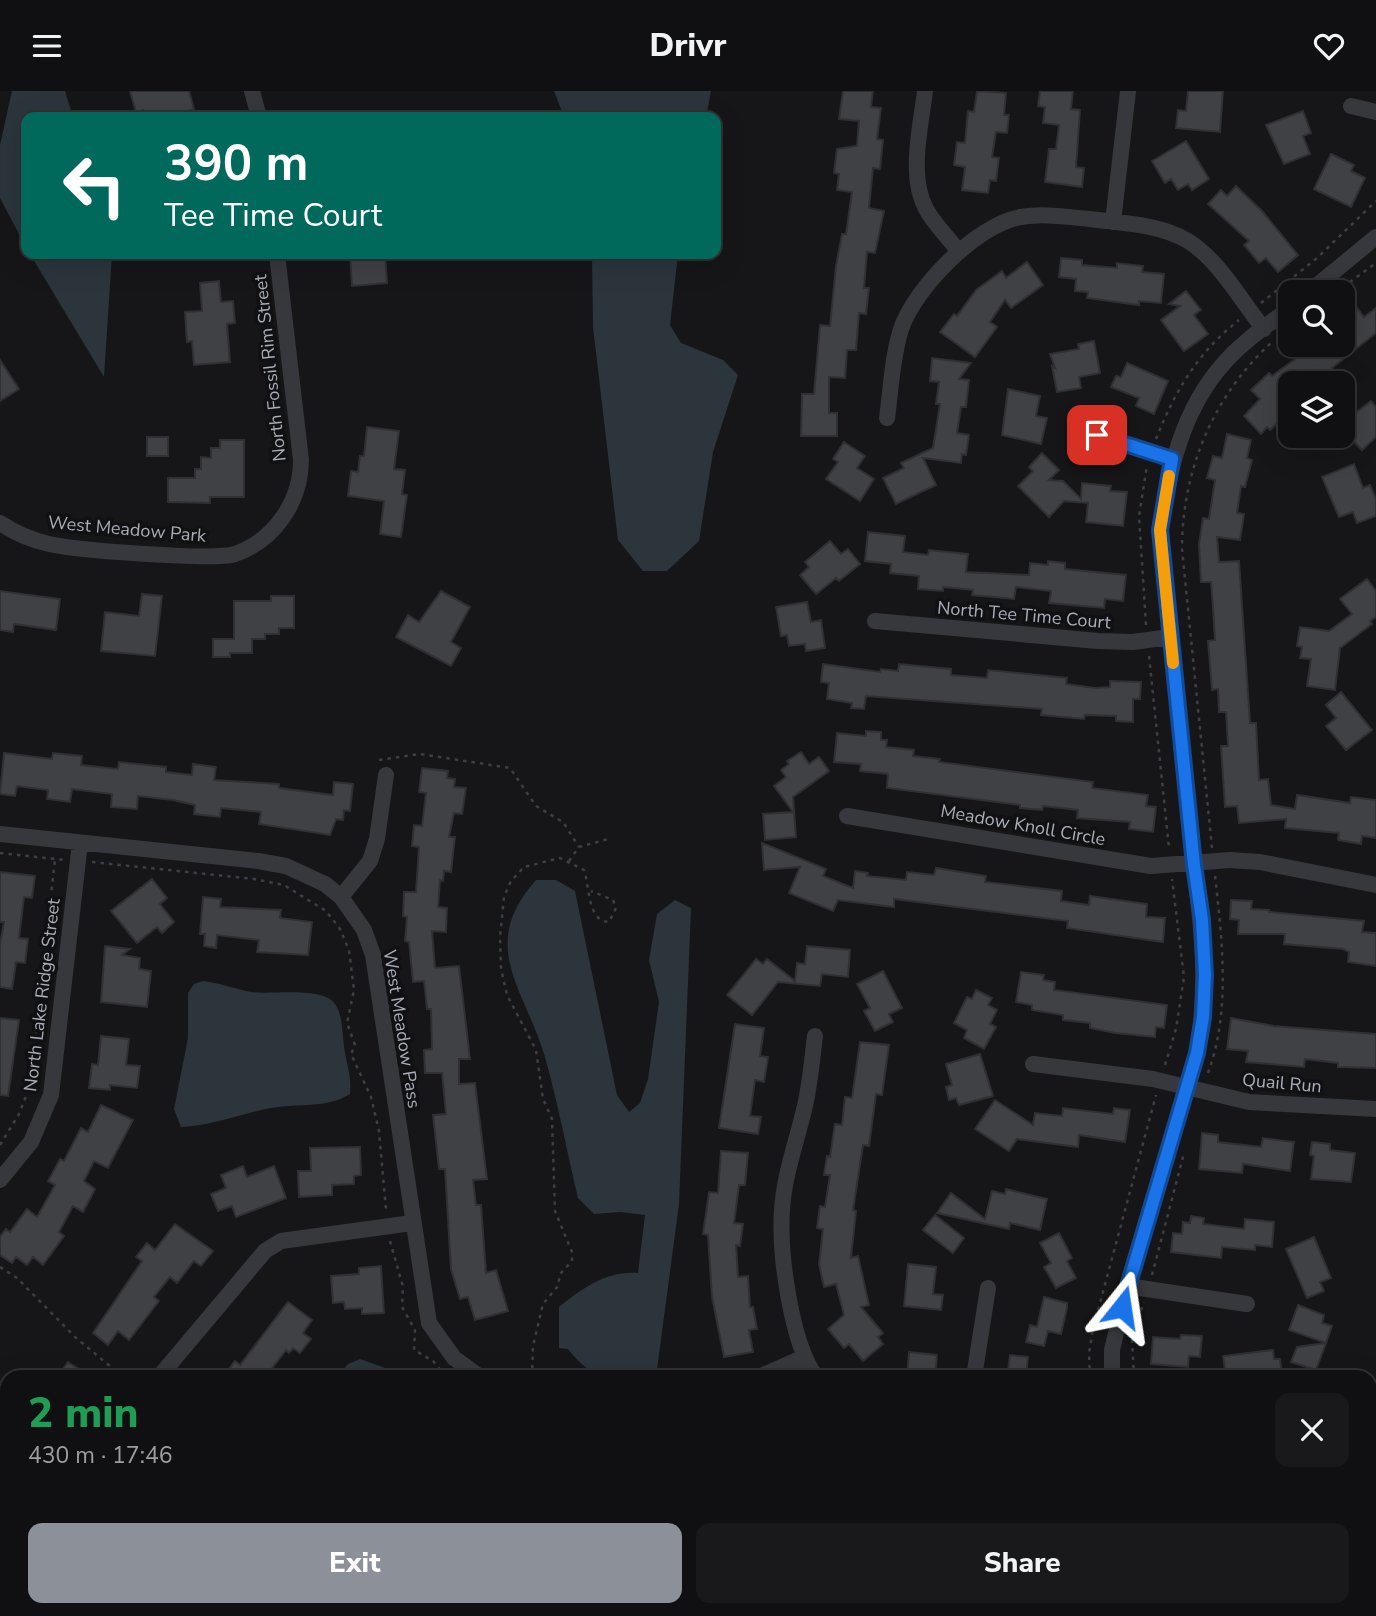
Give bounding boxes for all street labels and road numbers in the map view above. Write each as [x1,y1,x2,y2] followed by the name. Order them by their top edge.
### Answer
[248,273,292,463] street label: North Fossil Rim Street
[47,510,208,548] street label: West Meadow Park
[936,595,1112,635] street label: North Tee Time Court
[939,799,1107,851] street label: Meadow Knoll Circle
[18,896,66,1093] street label: North Lake Ridge Street
[378,948,426,1110] street label: West Meadow Pass
[1241,1068,1323,1098] street label: Quail Run

